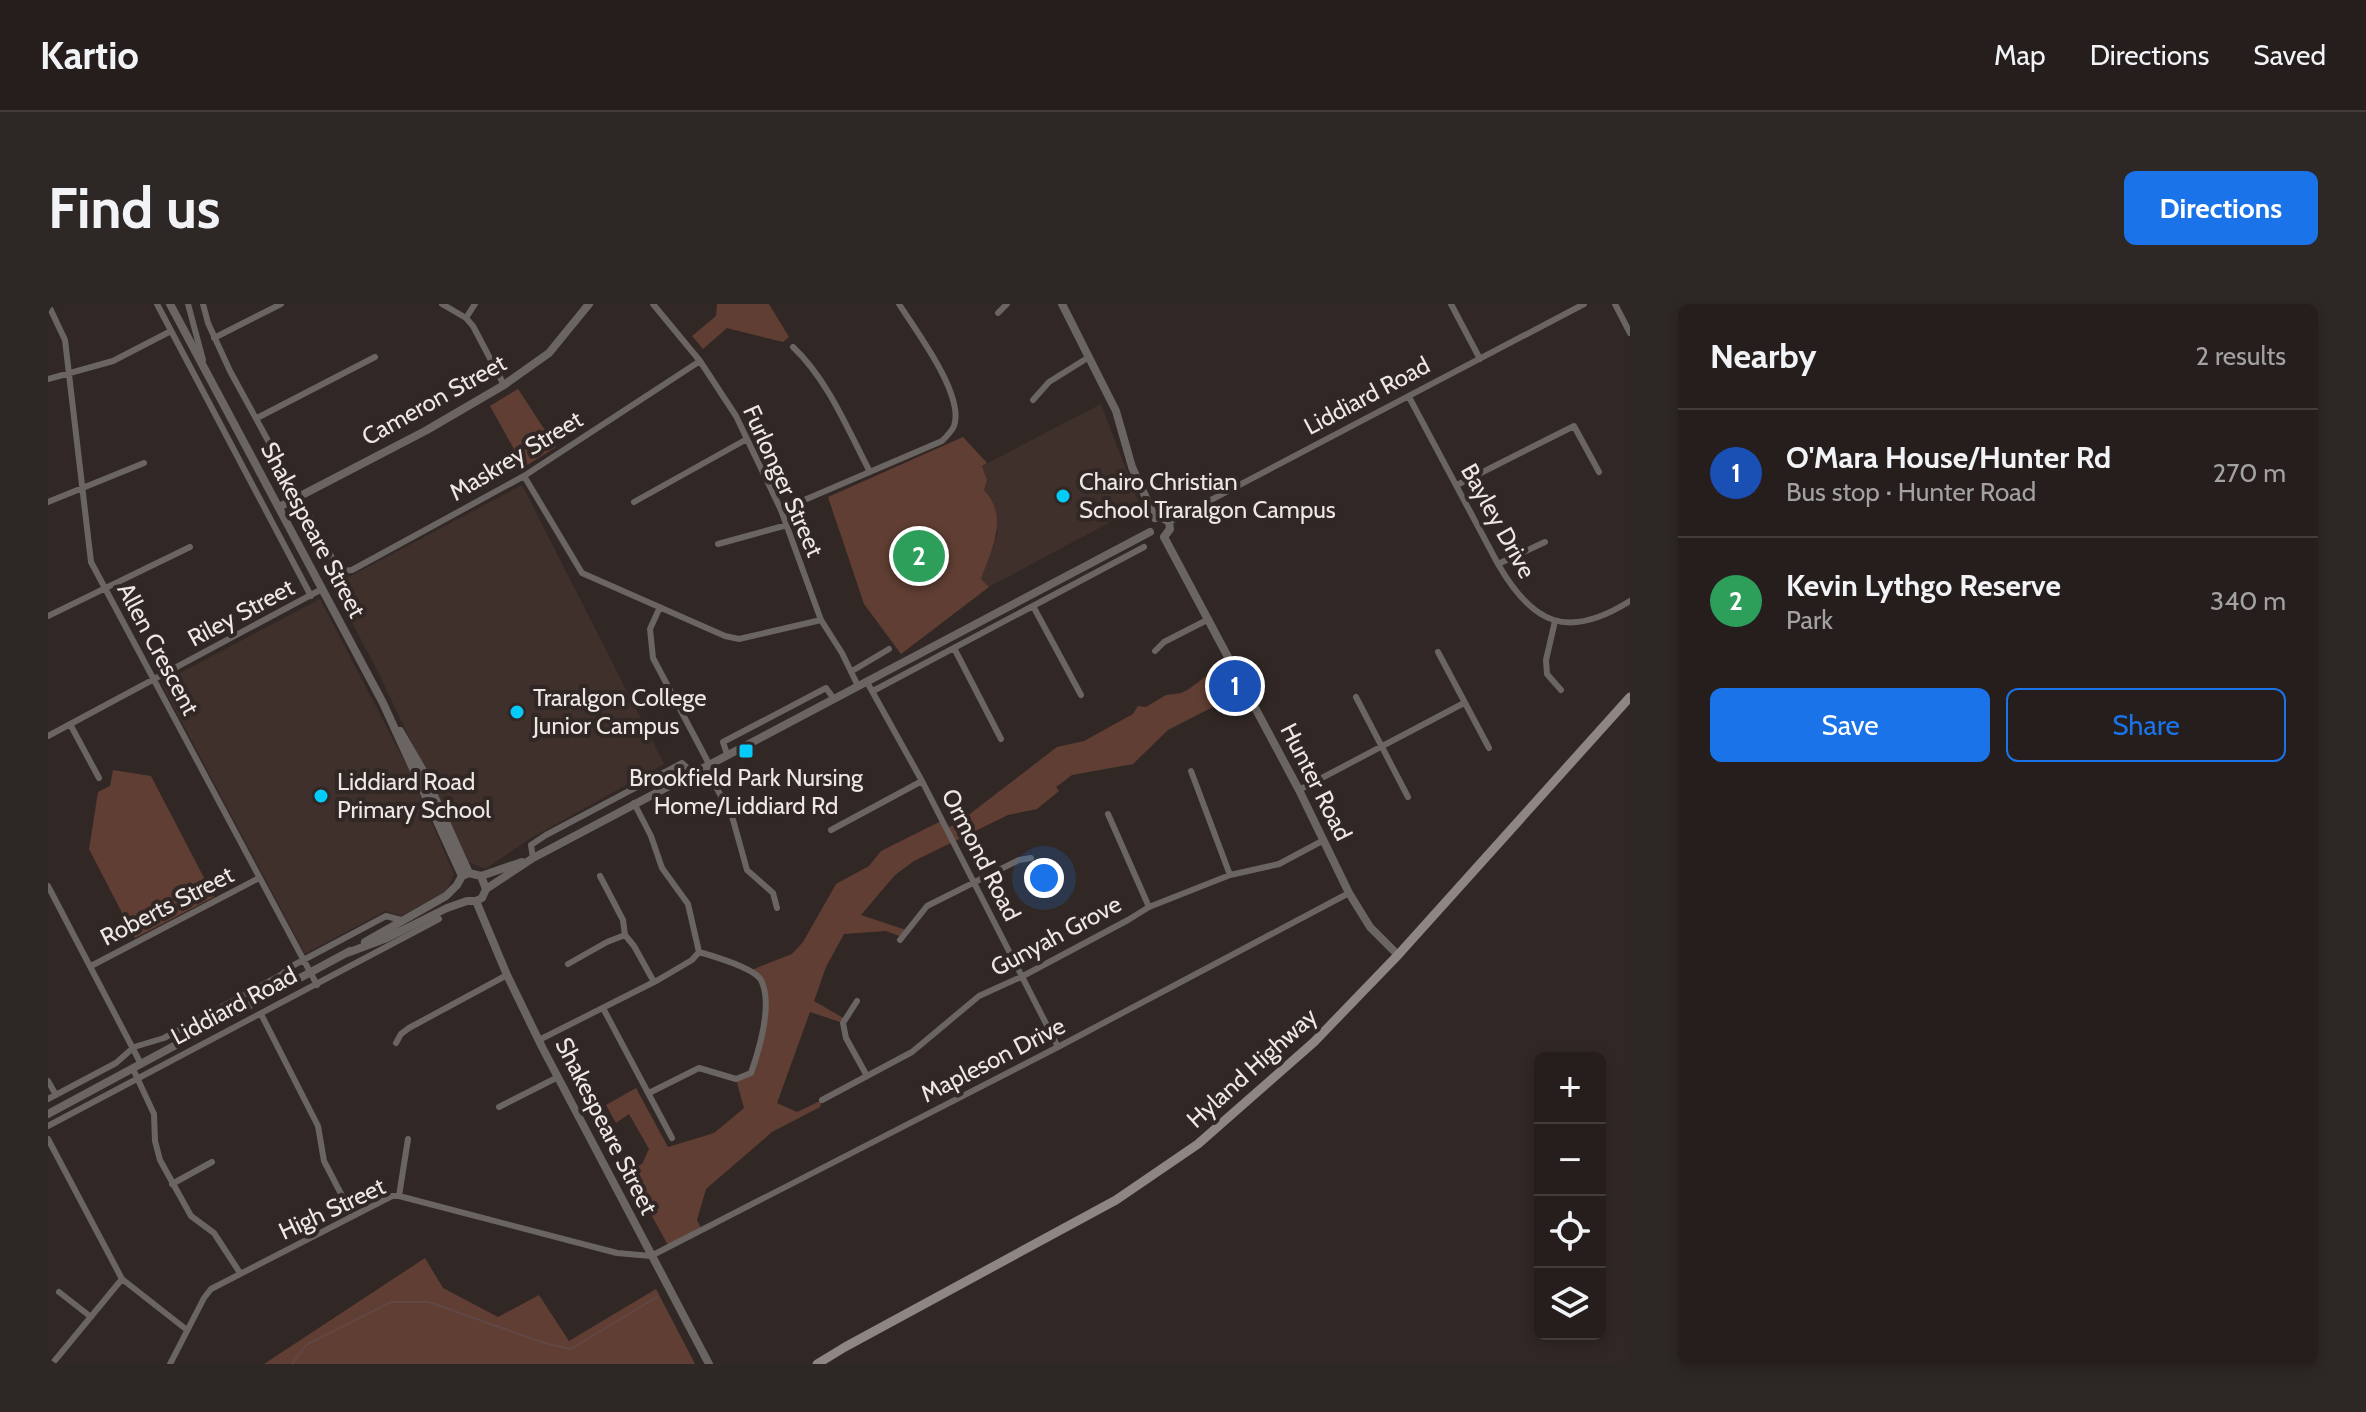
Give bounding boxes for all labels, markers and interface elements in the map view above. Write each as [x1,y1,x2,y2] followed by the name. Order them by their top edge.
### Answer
[40,32,139,79] text: Kartio
[1994,38,2046,72] text: Map
[2090,38,2209,72] text: Directions
[2253,38,2326,72] text: Saved
[2124,171,2318,245] button: Directions
[48,174,221,242] text: Find us
[1710,335,1817,377] text: Nearby
[2195,340,2286,372] text: 2 results
[356,348,511,451] street label: Cameron Street
[1299,350,1435,441] street label: Liddiard Road
[737,401,830,561] street label: Furlonger Street
[444,404,588,507] street label: Maskrey Street
[255,437,372,623] street label: Shakespeare Street
[1786,439,2111,476] text: O'Mara House/Hunter Rd
[1731,457,1741,489] text: 1
[2213,457,2286,489] text: 270 m
[1455,458,1542,583] street label: Bayley Drive
[1079,467,1336,524] place label: Chairo Christian School Traralgon Campus
[1786,476,2036,508] text: Bus stop · Hunter Road
[1054,487,1072,505] marker: Chairo Christian School Traralgon Campus
[893,526,945,586] pin: 2
[1786,567,2061,604] text: Kevin Lythgo Reserve
[183,572,299,653] street label: Riley Street
[112,578,205,720] street label: Allen Crescent
[1729,585,1743,617] text: 2
[2210,585,2286,617] text: 340 m
[1786,604,1833,636] text: Park
[1209,656,1261,716] pin: 1
[532,683,707,740] place label: Traralgon College Junior Campus
[1710,688,1990,762] button: Save
[2006,688,2286,762] button: Share
[508,703,526,721] marker: Traralgon College Junior Campus
[1275,718,1358,845] street label: Hunter Road
[737,742,755,760] marker: Brookfield Park Nursing Home/Liddiard Rd
[629,763,864,820] place label: Brookfield Park Nursing Home/Liddiard Rd
[337,767,491,824] place label: Liddiard Road Primary School
[936,784,1027,926] street label: Ormond Road
[312,787,330,805] marker: Liddiard Road Primary School
[1024,858,1064,898] your location
[95,860,238,952] street label: Roberts Street
[986,889,1126,982] street label: Gunyah Grove
[166,960,302,1051] street label: Liddiard Road
[1181,1002,1323,1134] street label: Hyland Highway
[916,1011,1070,1108] street label: Mapleson Drive
[549,1032,664,1219] street label: Shakespeare Street
[1534,1052,1606,1340] map controls
[1534,1052,1606,1124] button: +
[1534,1124,1606,1196] button: −
[274,1171,390,1246] street label: High Street
[1534,1196,1606,1268] button: locate
[1534,1268,1606,1340] button: layers

